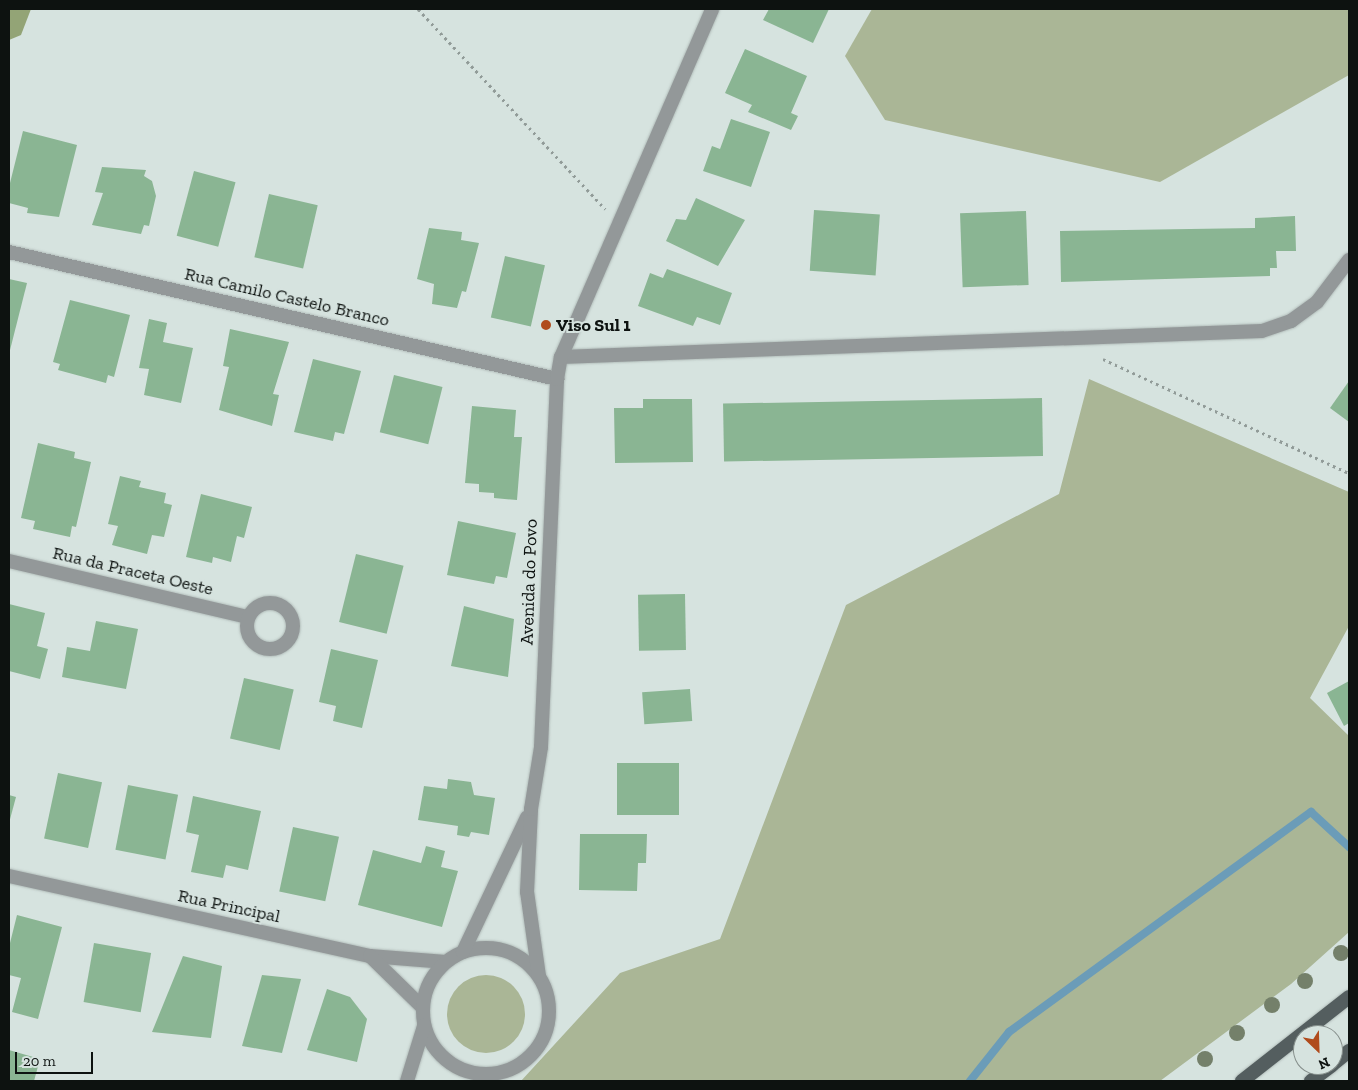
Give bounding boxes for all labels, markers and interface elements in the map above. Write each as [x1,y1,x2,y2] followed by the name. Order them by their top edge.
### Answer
[183,263,391,331] street label: Rua Camilo Castelo Branco
[556,314,631,336] place label: Viso Sul 1
[540,319,552,331] marker: Viso Sul 1
[516,518,542,646] street label: Avenida do Povo
[51,542,215,600] street label: Rua da Praceta Oeste
[176,885,282,927] street label: Rua Principal
[1293,1025,1343,1075] north arrow
[18,1042,95,1074] scale bar
[23,1052,56,1070] text: 20 m
[1316,1053,1332,1073] text: N

